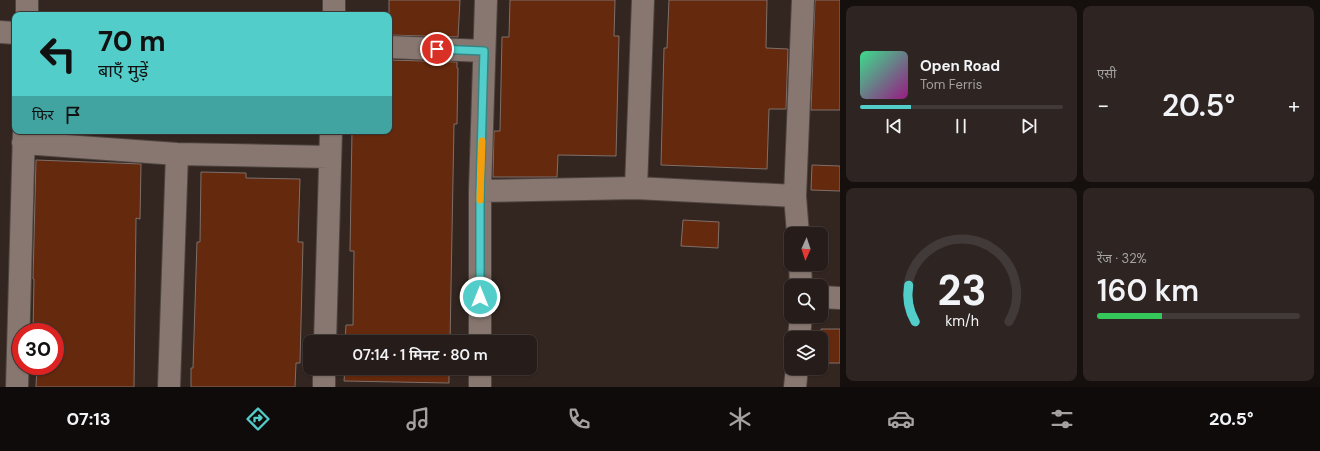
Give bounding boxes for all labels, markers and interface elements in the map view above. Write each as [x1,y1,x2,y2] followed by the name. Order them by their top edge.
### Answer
[98,23,166,60] text: 70 m
[32,28,84,80] icon: left
[420,32,454,66] pin
[426,38,448,60] icon: arrive
[920,56,1000,76] text: Open Road
[98,59,148,83] text: बाएँ मुड़ें
[1097,65,1116,82] text: एसी
[920,76,982,93] text: Tom Ferris
[1162,86,1235,125] text: 20.5°
[1097,91,1109,120] text: −
[1288,91,1300,120] text: +
[62,104,84,126] icon: arrive
[32,105,54,125] text: फिर
[883,115,905,137] icon: previous
[950,115,972,137] icon: pause
[1018,115,1040,137] icon: next
[784,227,828,271] north arrow
[784,227,828,375] map controls
[1097,250,1147,267] text: रेंज · 32%
[937,264,986,318] text: 23
[1097,271,1199,310] text: 160 km
[459,276,501,318] position arrow
[784,279,828,323] button: search
[945,312,978,330] text: km/h
[12,323,64,375] speed limit sign: 30
[784,331,828,375] button: layers
[352,345,488,365] text: 07:14 · 1 मिनट · 80 m
[244,405,272,433] icon: directions
[404,405,432,433] icon: music
[565,405,593,433] icon: phone
[726,405,754,433] icon: climate
[887,405,915,433] icon: car
[1048,405,1076,433] icon: filters
[66,407,111,431] text: 07:13
[1209,407,1254,431] text: 20.5°

